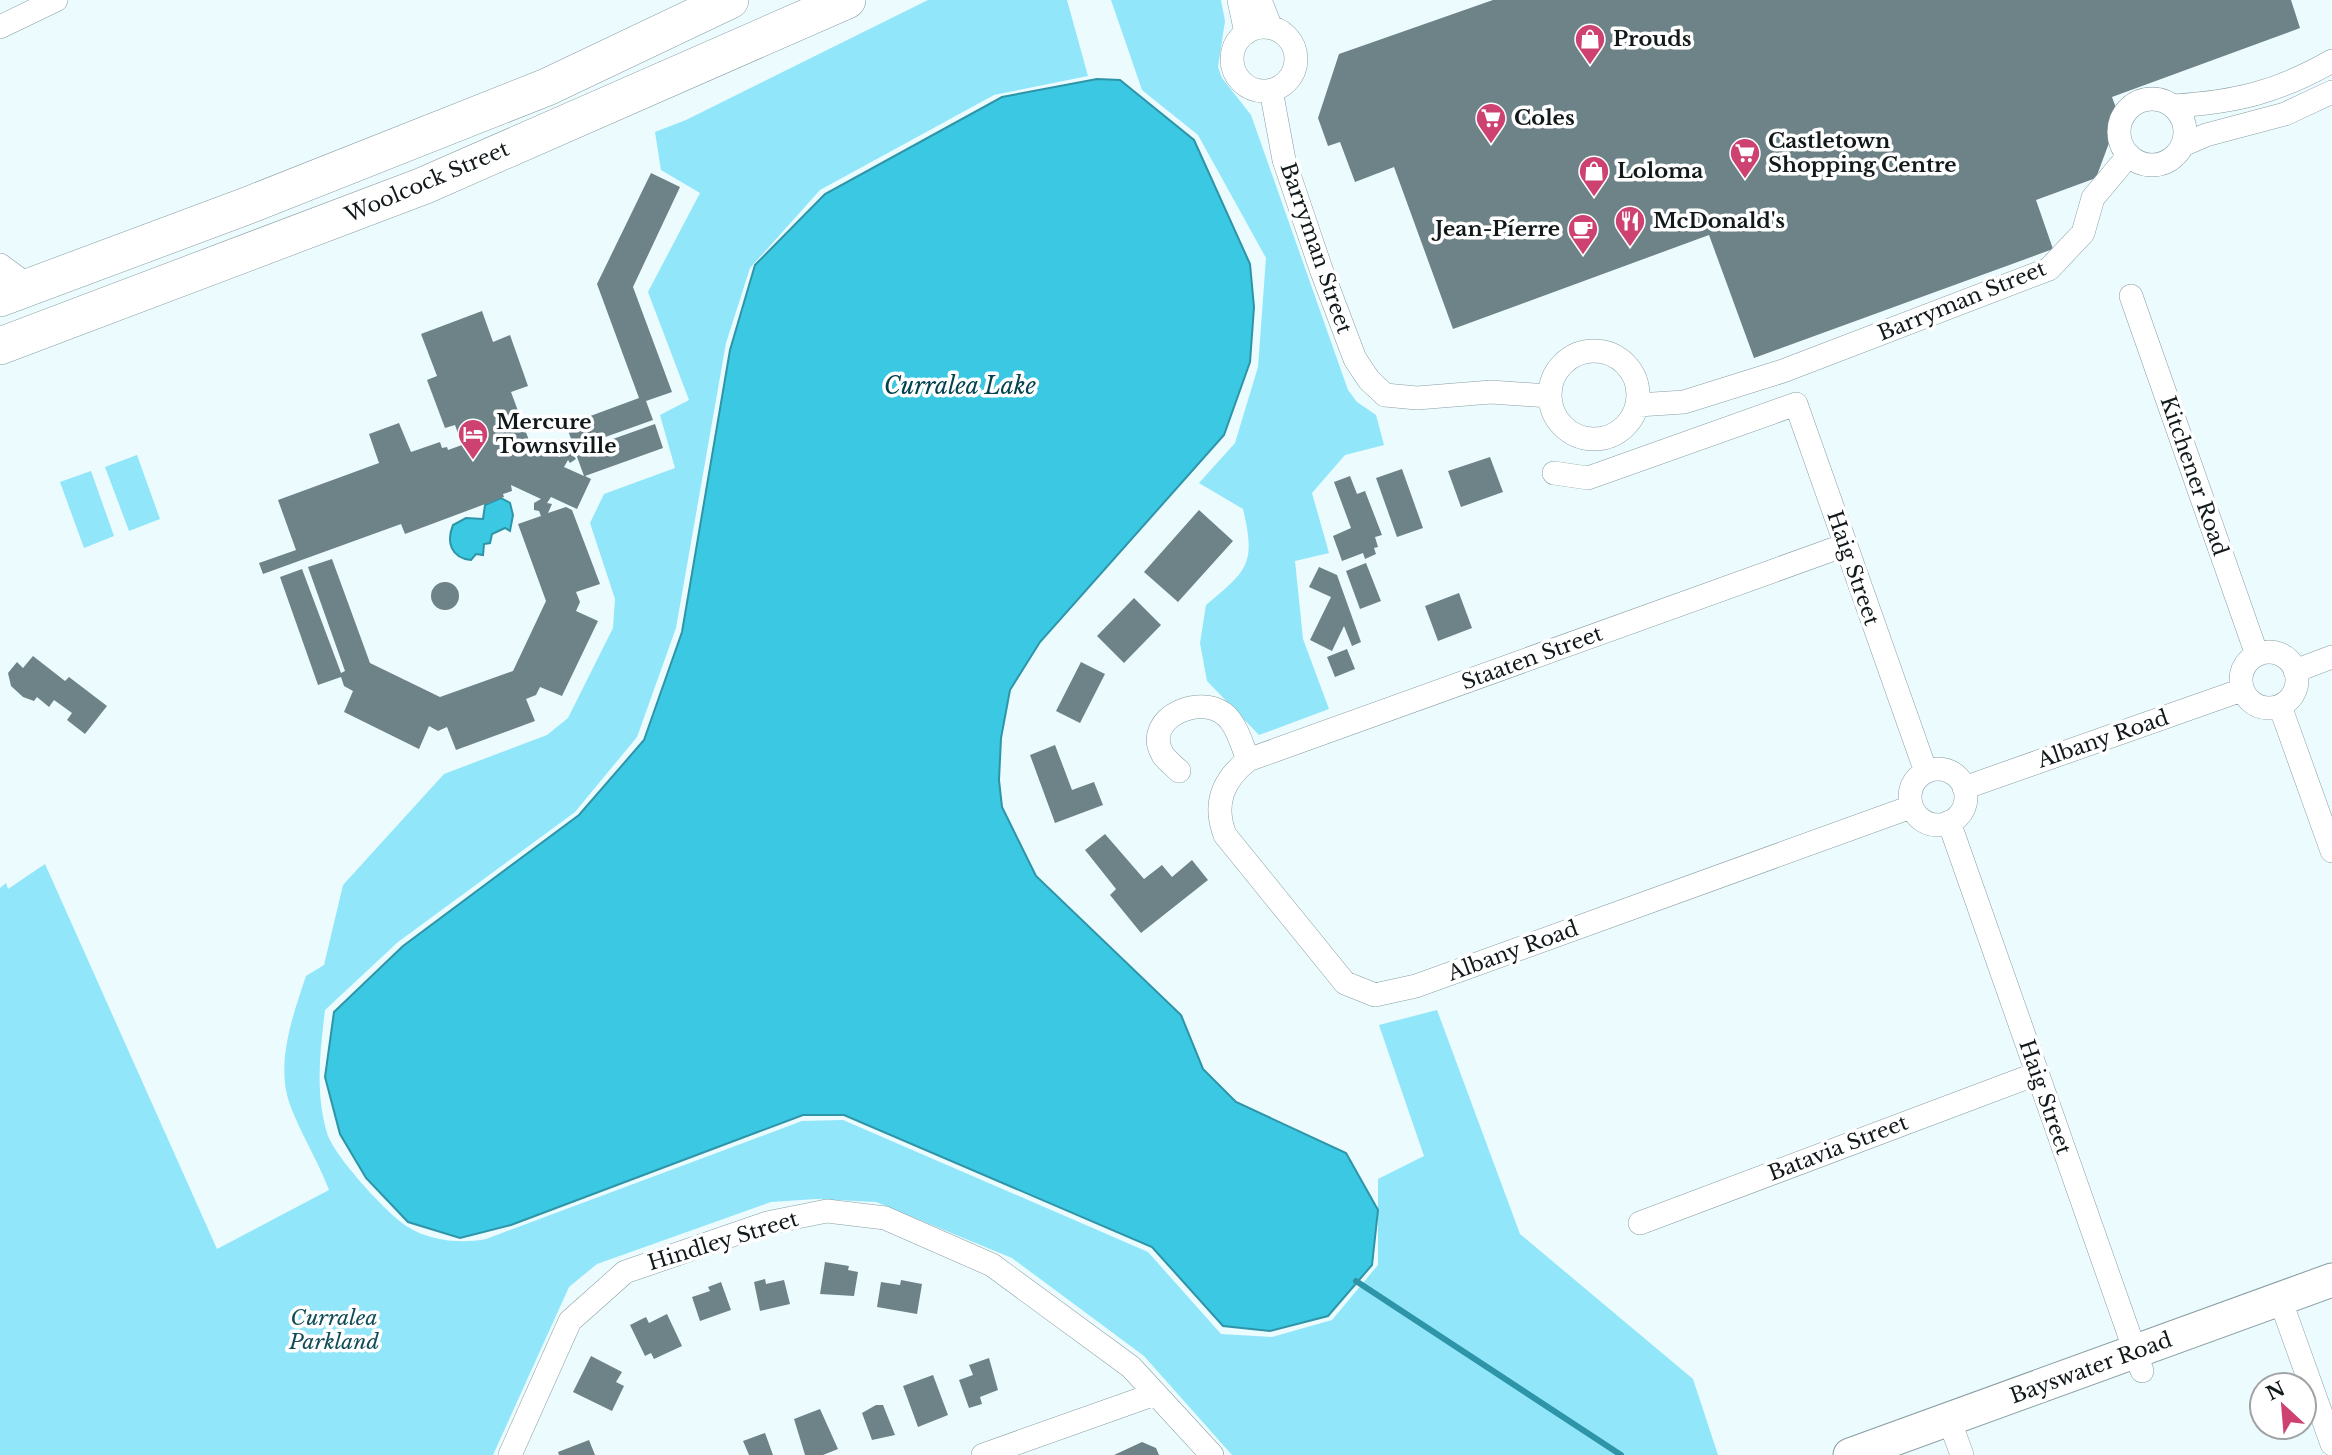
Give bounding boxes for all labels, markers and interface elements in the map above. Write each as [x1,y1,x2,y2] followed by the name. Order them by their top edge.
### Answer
[1573,22,1607,66] shop icon: Prouds
[1613,26,1692,52] place label: Prouds
[1474,101,1508,145] supermarket icon: Coles
[1514,105,1575,131] place label: Coles
[1768,128,1957,178] place label: Castletown Shopping Centre
[340,136,513,229] street label: Woolcock Street
[1728,136,1762,180] supermarket icon: Castletown Shopping Centre
[1577,154,1611,198] shop icon: Loloma
[1617,158,1703,184] place label: Loloma
[1275,159,1357,337] street label: Barryman Street
[1613,204,1647,248] restaurant icon: McDonald's
[1653,208,1785,234] place label: McDonald's
[1566,212,1600,256] cafe icon: Jean-Píerre
[1431,216,1560,242] place label: Jean-Píerre
[1874,255,2050,347] street label: Barryman Street
[884,372,1037,400] water label: Curralea Lake
[2155,393,2233,559] street label: Kitchener Road
[496,409,617,459] place label: Mercure Townsville
[456,417,490,461] hotel icon: Mercure Townsville
[1821,507,1885,629] street label: Haig Street
[1458,620,1606,696] street label: Staaten Street
[2033,704,2172,774] street label: Albany Road
[1443,915,1582,987] street label: Albany Road
[2013,1036,2077,1158] street label: Haig Street
[1765,1109,1912,1187] street label: Batavia Street
[645,1206,801,1276] street label: Hindley Street
[288,1305,379,1355] park label: Curralea Parkland
[2006,1327,2176,1409] street label: Bayswater Road
[2248,1371,2318,1441] north arrow
[2263,1377,2289,1405] text: N

